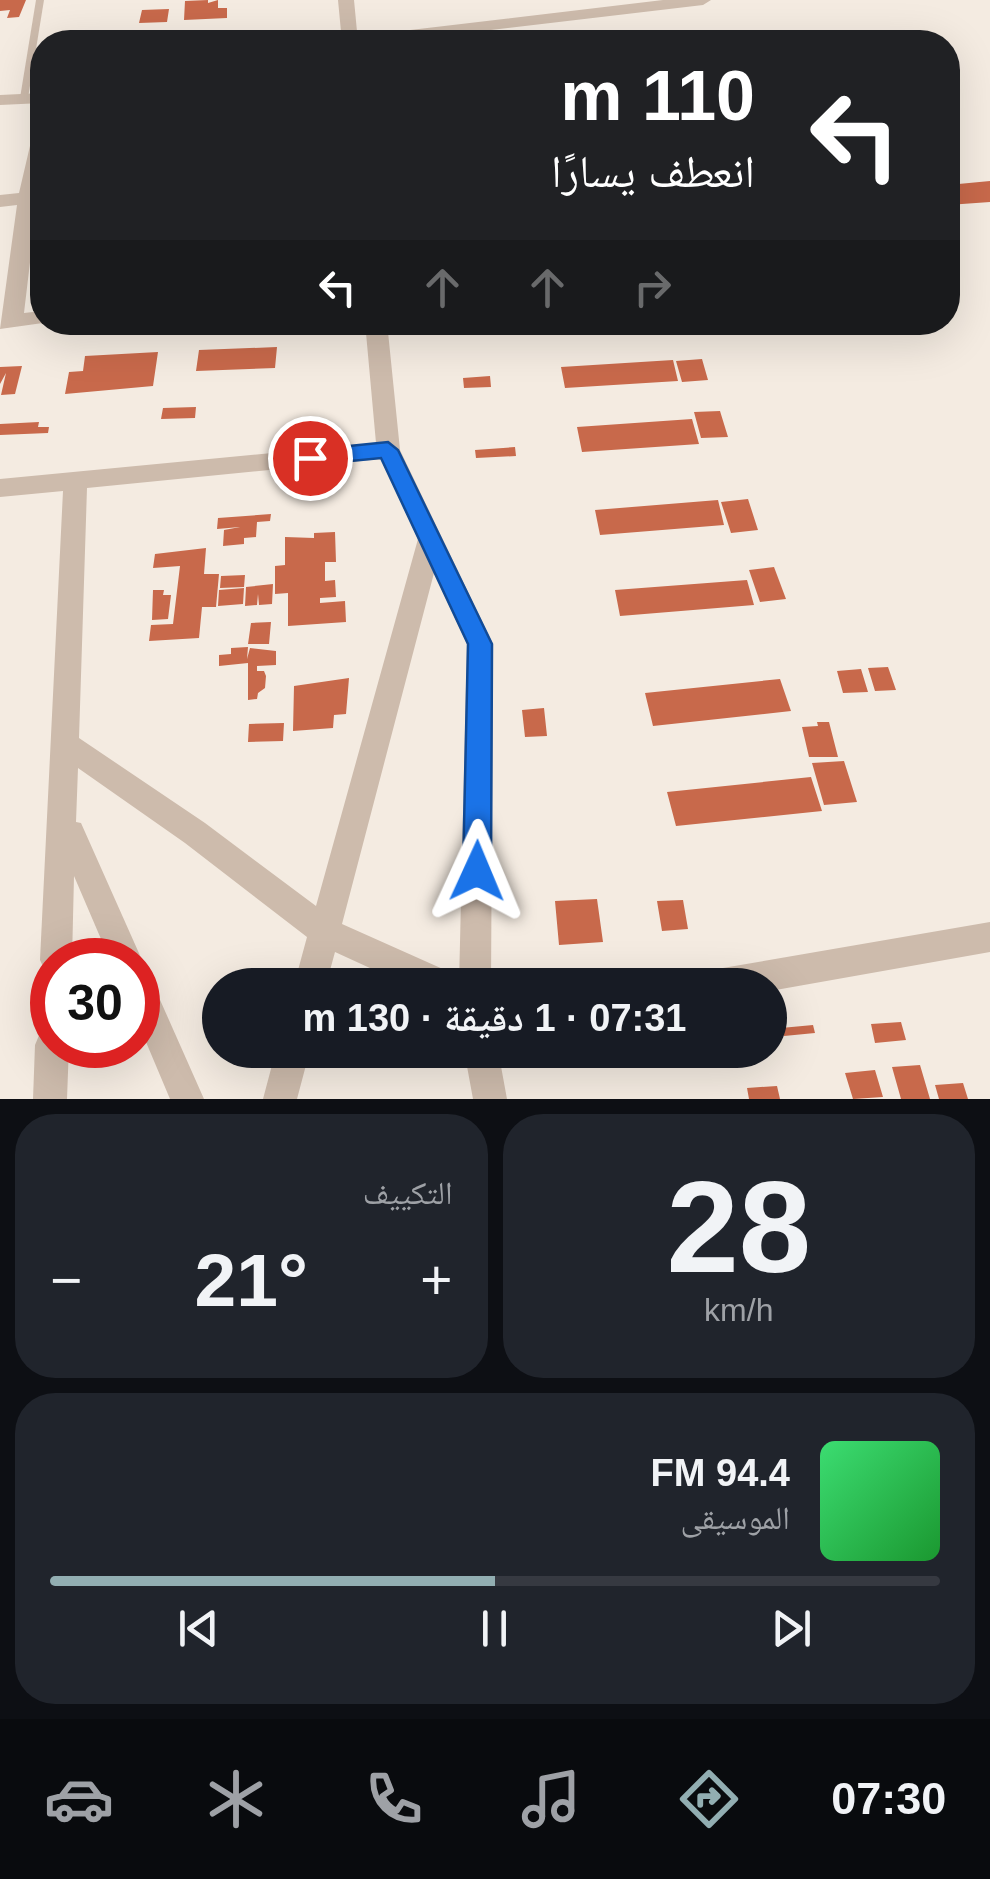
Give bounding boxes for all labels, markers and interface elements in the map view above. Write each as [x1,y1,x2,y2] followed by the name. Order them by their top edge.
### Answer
[560,57,755,135] text: 110 m
[790,70,920,200] icon: left
[551,146,755,197] text: انعطف يسارًا
[310,260,365,315] icon: left
[415,260,470,315] icon: ahead
[520,260,575,315] icon: ahead
[625,260,680,315] icon: right
[268,416,353,501] pin
[283,431,338,486] icon: arrive
[425,819,529,923] position arrow
[30,938,160,1068] speed limit sign: 30
[302,997,687,1039] text: 07:31 · 1 دقيقة · 130 m
[666,1154,811,1300] text: 28
[363,1175,453,1211] text: التكييف
[195,1238,308,1322] text: 21°
[50,1249,82,1311] text: −
[420,1249,452,1311] text: +
[704,1292,773,1328] text: km/h
[651,1452,790,1494] text: 94.4 FM
[680,1500,790,1536] text: الموسيقى
[171,1601,226,1656] icon: previous
[467,1601,522,1656] icon: pause
[764,1601,819,1656] icon: next
[44,1764,114,1834] icon: car
[201,1764,271,1834] icon: climate
[359,1764,429,1834] icon: phone
[516,1764,586,1834] icon: music
[674,1764,744,1834] icon: directions
[831,1773,946,1824] text: 07:30

